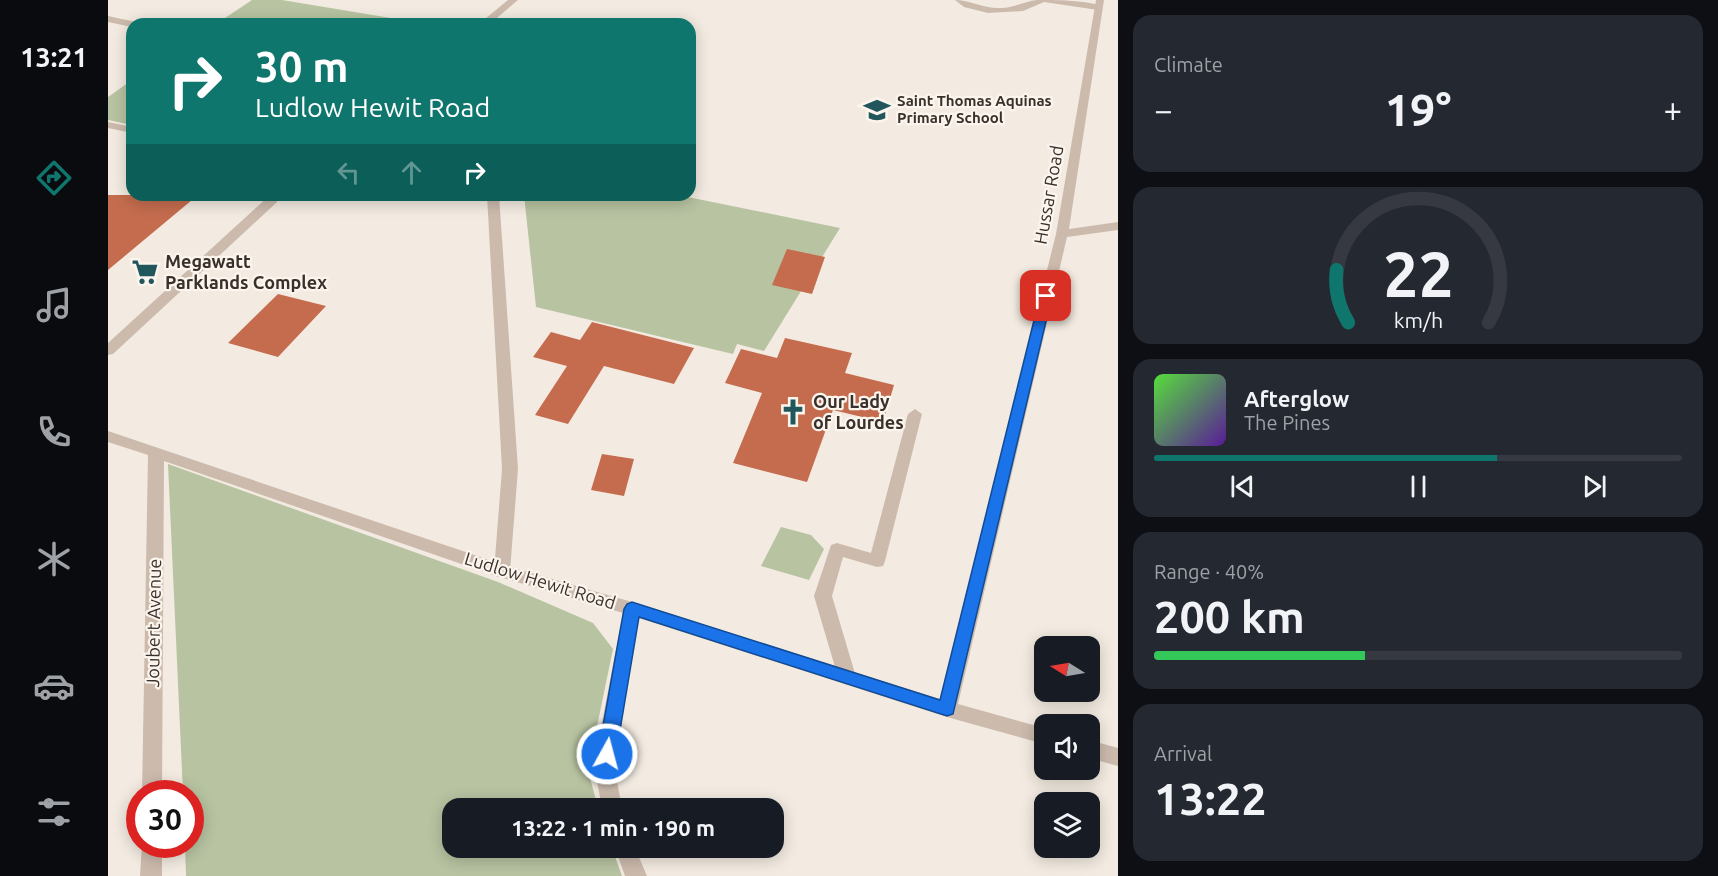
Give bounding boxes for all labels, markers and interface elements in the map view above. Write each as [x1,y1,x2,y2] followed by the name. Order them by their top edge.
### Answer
[20,42,88,72] text: 13:21
[156,42,234,120] icon: right
[255,43,349,90] text: 30 m
[1154,53,1223,76] text: Climate
[1385,84,1451,135] text: 19°
[1154,91,1173,128] text: −
[1663,91,1682,128] text: +
[255,92,490,122] text: Ludlow Hewit Road
[897,92,1052,126] place label: Saint Thomas Aquinas Primary School
[862,95,892,125] school or university icon: Saint Thomas Aquinas Primary School
[1029,144,1067,246] street label: Hussar Road
[332,156,365,189] icon: left
[395,156,428,189] icon: ahead
[458,156,491,189] icon: right
[33,157,75,199] icon: directions
[1383,239,1453,309] text: 22
[165,251,327,292] place label: Megawatt Parklands Complex
[130,257,160,287] supermarket icon: Megawatt Parklands Complex
[1020,270,1071,321] pin
[1029,279,1062,312] icon: arrive
[33,284,75,326] icon: music
[1393,308,1443,332] text: km/h
[1244,386,1349,411] text: Afterglow
[813,391,904,432] place label: Our Lady of Lourdes
[778,397,808,427] church icon: Our Lady of Lourdes
[33,411,75,453] icon: phone
[1244,411,1330,434] text: The Pines
[1226,470,1259,503] icon: previous
[1402,470,1435,503] icon: pause
[1578,470,1611,503] icon: next
[33,538,75,580] icon: climate
[462,548,618,613] street label: Ludlow Hewit Road
[142,558,164,688] street label: Joubert Avenue
[1154,560,1264,583] text: Range · 40%
[1154,591,1305,642] text: 200 km
[1034,636,1100,702] north arrow
[1034,636,1100,858] map controls
[33,665,75,707] icon: car
[1034,714,1100,780] button: sound
[575,722,639,786] position arrow
[1154,742,1212,765] text: Arrival
[1154,773,1267,824] text: 13:22
[126,780,204,858] speed limit sign: 30
[33,791,75,833] icon: filters
[1034,792,1100,858] button: layers
[511,815,715,840] text: 13:22 · 1 min · 190 m

